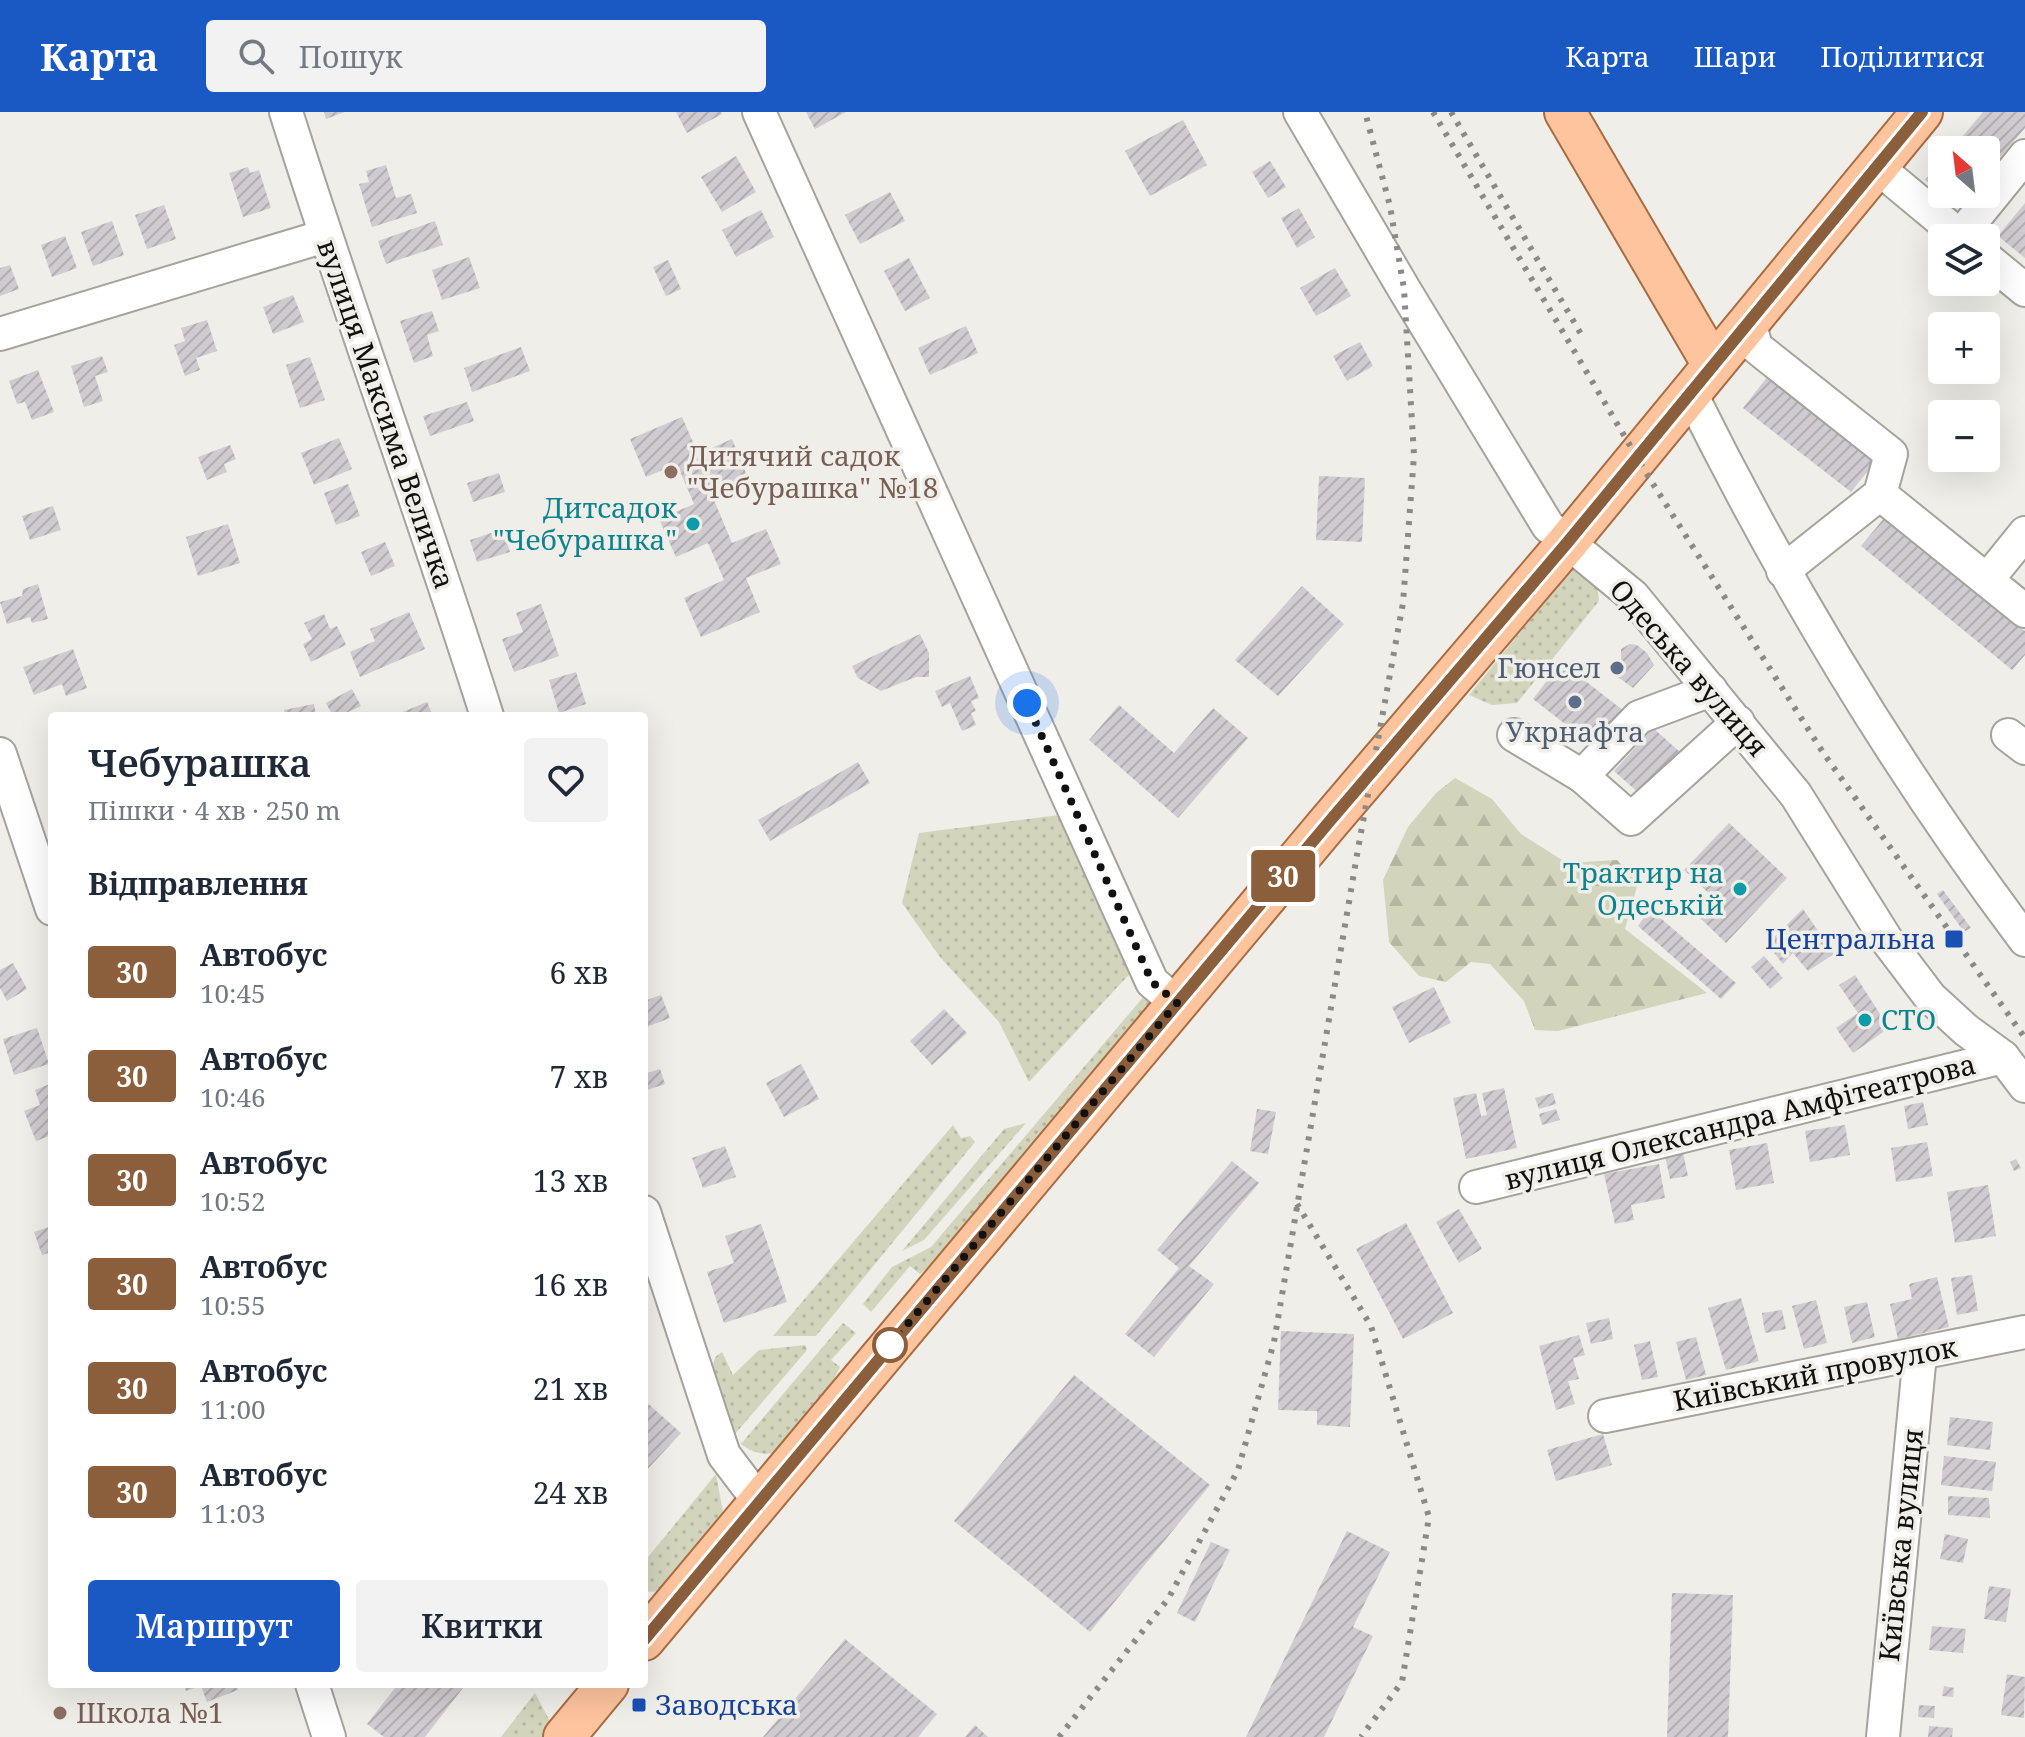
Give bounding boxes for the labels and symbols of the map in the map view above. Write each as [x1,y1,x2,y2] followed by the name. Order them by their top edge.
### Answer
[1928,136,2000,208] north arrow
[309,234,465,593] street label: вулиця Максима Величка
[687,436,938,506] place label: Дитячий садок "Чебурашка" №18
[662,463,680,481] marker: Дитячий садок "Чебурашка" №18
[493,488,677,558] place label: Дитсадок "Чебурашка"
[684,515,702,533] marker: Дитсадок "Чебурашка"
[1602,571,1777,764] street label: Одеська вулиця
[1497,648,1601,686] place label: Гюнсел
[1608,659,1626,677] marker: Гюнсел
[1007,683,1047,723] your location
[1566,693,1584,711] marker: Укрнафта
[1506,712,1644,750] place label: Укрнафта
[1247,850,1319,902] line badge: 30
[1563,853,1724,923] place label: Трактир на Одеській
[1731,880,1749,898] marker: Трактир на Одеській
[1765,919,1936,957] place label: Центральна
[1943,928,1965,950] marker: Центральна
[1881,1000,1936,1038] place label: СТО
[1856,1011,1874,1029] marker: СТО
[1500,1044,1979,1198] street label: вулиця Олександра Амфітеатрова
[1670,1327,1960,1419] street label: Київський провулок
[873,1328,907,1362] unlabelled marker
[1869,1426,1931,1663] street label: Київська вулиця
[655,1685,798,1723] place label: Заводська
[76,1693,224,1731] place label: Школа №1
[630,1696,648,1714] marker: Заводська
[51,1704,69,1722] marker: Школа №1

